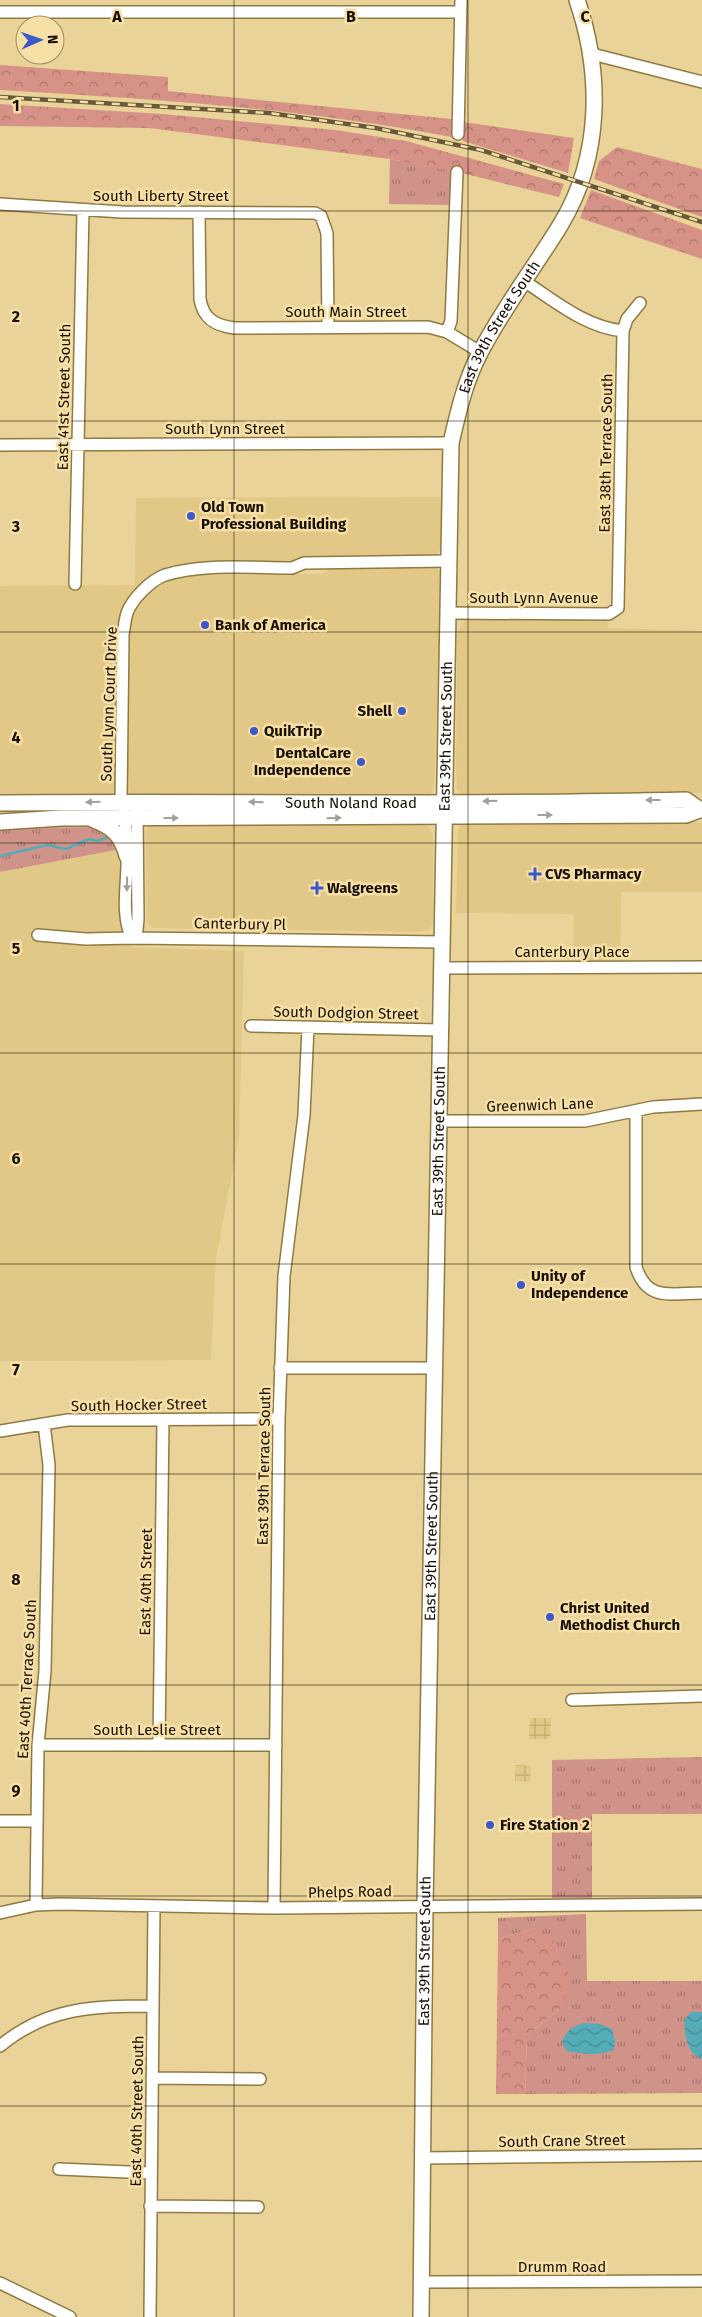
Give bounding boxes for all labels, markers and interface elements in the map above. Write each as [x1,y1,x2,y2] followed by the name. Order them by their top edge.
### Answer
[111,7,122,26] text: A
[346,7,356,26] text: B
[580,7,590,26] text: C
[15,15,65,65] north arrow
[44,35,61,45] text: N
[12,96,20,115] text: 1
[93,187,229,205] street label: South Liberty Street
[455,257,544,396] street label: East 39th Street South
[285,303,407,321] street label: South Main Street
[12,307,20,326] text: 2
[54,323,74,471] street label: East 41st Street South
[596,373,616,533] street label: East 38th Terrace South
[165,420,286,438] street label: South Lynn Street
[201,498,347,533] place label: Old Town Professional Building
[185,510,197,522] marker: Old Town Professional Building
[11,517,20,536] text: 3
[469,589,599,607] street label: South Lynn Avenue
[215,616,326,634] place label: Bank of America
[199,619,211,631] marker: Bank of America
[97,626,121,782] street label: South Lynn Court Drive
[435,661,456,812] street label: East 39th Street South
[358,702,393,720] place label: Shell
[396,705,408,717] marker: Shell
[264,722,322,740] place label: QuikTrip
[248,725,260,737] marker: QuikTrip
[11,728,21,747] text: 4
[254,744,351,779] place label: DentalCare Independence
[355,756,367,768] marker: DentalCare Independence
[285,794,417,812] street label: South Noland Road
[645,796,661,804] one-way arrow
[482,797,498,805] one-way arrow
[85,798,101,806] one-way arrow
[248,798,264,806] one-way arrow
[538,811,554,819] one-way arrow
[163,814,179,822] one-way arrow
[326,814,342,822] one-way arrow
[545,865,642,883] place label: CVS Pharmacy
[529,868,541,880] marker: CVS Pharmacy
[123,877,131,893] one-way arrow
[327,879,398,897] place label: Walgreens
[311,882,323,894] marker: Walgreens
[194,914,287,934] street label: Canterbury Pl
[12,939,21,958] text: 5
[514,943,630,961] street label: Canterbury Place
[273,1003,419,1023] street label: South Dodgion Street
[428,1066,449,1216] street label: East 39th Street South
[486,1094,594,1116] street label: Greenwich Lane
[11,1149,21,1168] text: 6
[531,1267,628,1302] place label: Unity of Independence
[515,1279,527,1291] marker: Unity of Independence
[12,1360,20,1379] text: 7
[254,1386,274,1546] street label: East 39th Terrace South
[71,1395,208,1415] street label: South Hocker Street
[421,1471,442,1621] street label: East 39th Street South
[136,1528,156,1636] street label: East 40th Street
[11,1570,21,1589] text: 8
[14,1599,40,1759] street label: East 40th Terrace South
[560,1599,680,1634] place label: Christ United Methodist Church
[544,1611,556,1623] marker: Christ United Methodist Church
[93,1721,221,1739] street label: South Leslie Street
[12,1781,21,1800] text: 9
[500,1816,590,1834] place label: Fire Station 2
[484,1819,496,1831] marker: Fire Station 2
[415,1876,435,2026] street label: East 39th Street South
[308,1882,392,1902] street label: Phelps Road
[127,2035,147,2187] street label: East 40th Street South
[498,2131,626,2151] street label: South Crane Street
[518,2258,606,2276] street label: Drumm Road

